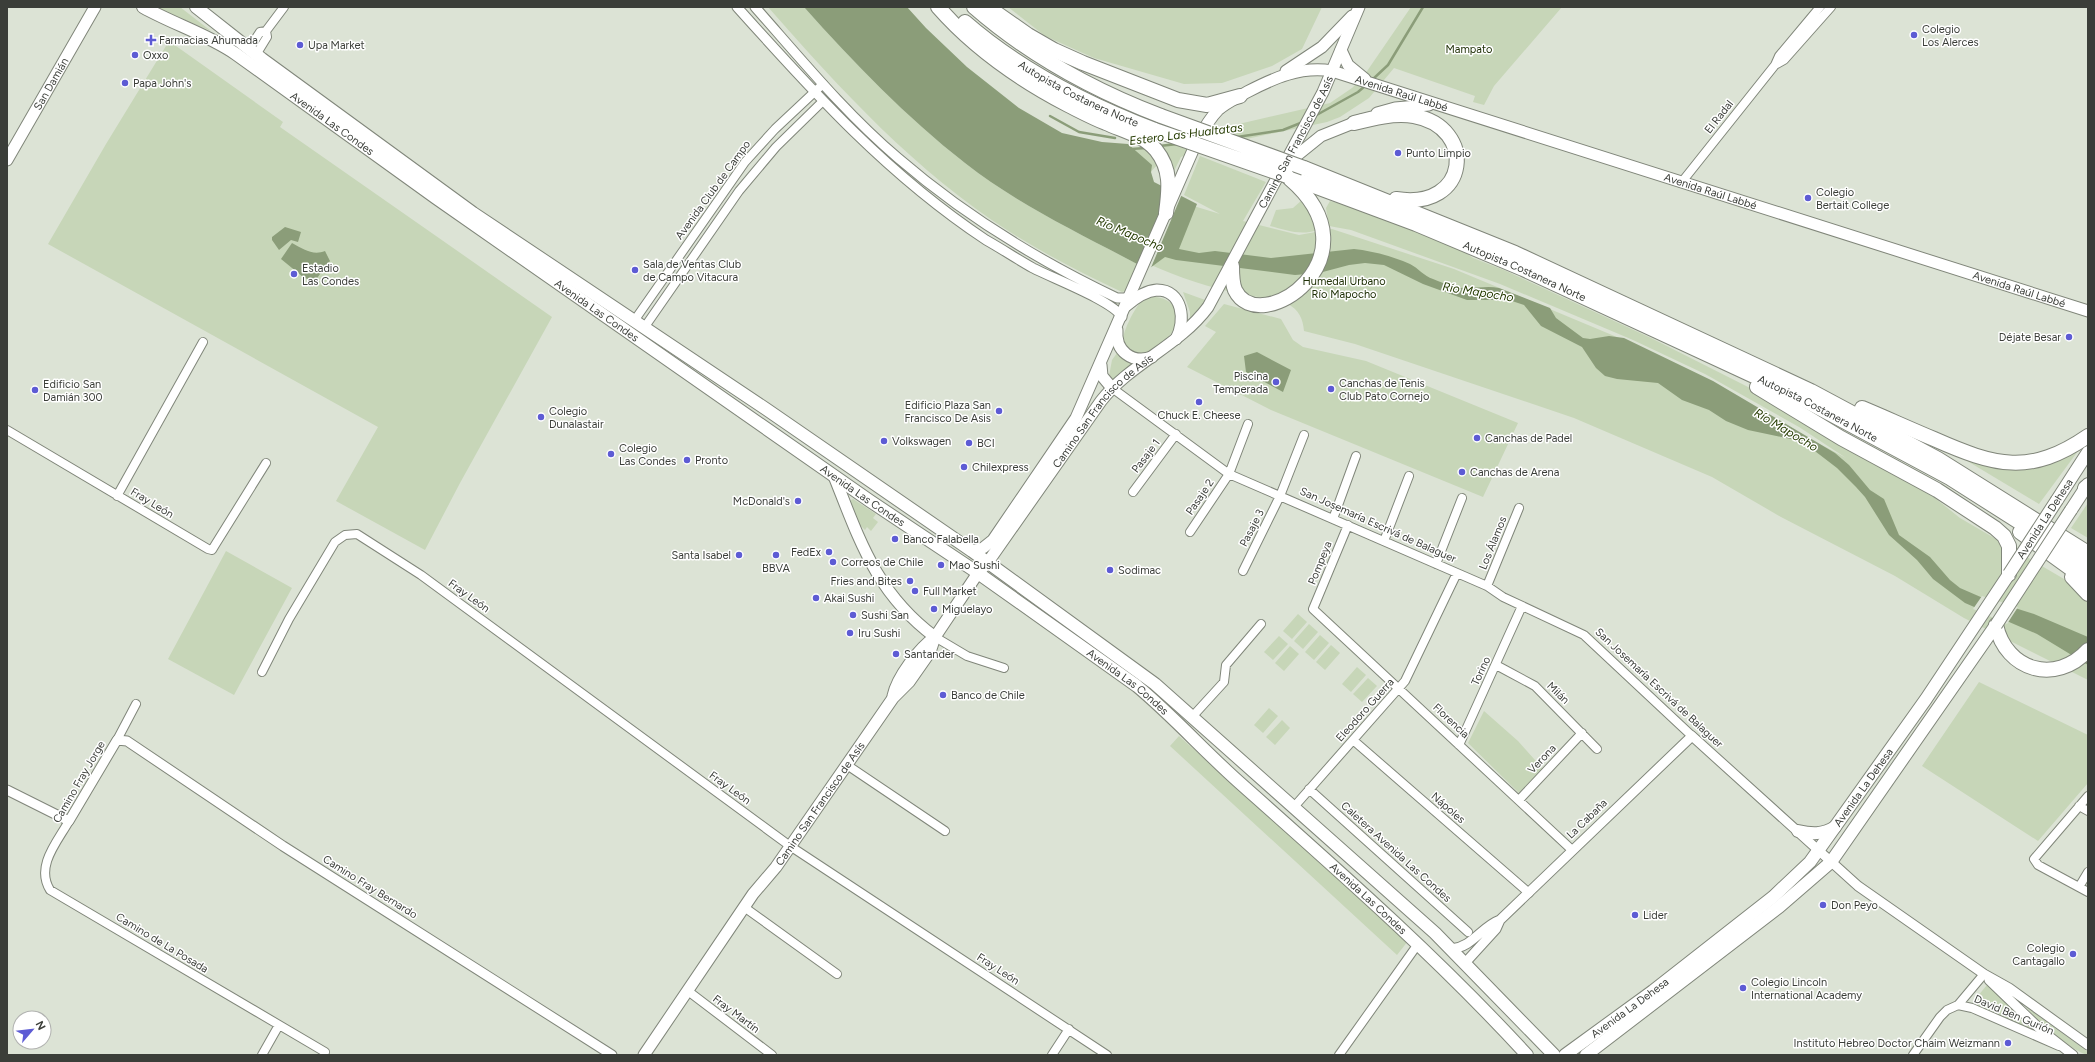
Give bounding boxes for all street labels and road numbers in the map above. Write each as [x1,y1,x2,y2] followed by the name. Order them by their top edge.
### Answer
[31,55,71,112] street label: San Damián
[1016,58,1141,129] street label: Autopista Costanera Norte
[1354,72,1450,114] street label: Avenida Raúl Labbé
[1256,74,1336,210] street label: Camino San Francisco de Asís
[288,89,377,158] street label: Avenida Las Condes
[1702,98,1736,136] street label: El Radal
[673,138,753,242] street label: Avenida Club de Campo
[1662,170,1758,212] street label: Avenida Raúl Labbé
[1461,238,1588,304] street label: Autopista Costanera Norte
[1971,268,2067,310] street label: Avenida Raúl Labbé
[552,276,642,344] street label: Avenida Las Condes
[1050,351,1156,470] street label: Camino San Francisco de Asís
[1756,372,1880,445] street label: Autopista Costanera Norte
[1129,437,1163,475] street label: Pasaje 1
[818,462,908,529] street label: Avenida Las Condes
[1183,477,1217,517] street label: Pasaje 2
[2014,477,2076,561] street label: Avenida La Dehesa
[128,485,176,521] street label: Fray León
[1298,485,1458,566] street label: San Josemaría Escrivá de Balaguer
[1237,507,1267,549] street label: Pasaje 3
[1476,514,1510,572] street label: Los Álamos
[1305,539,1335,587] street label: Pompeya
[446,577,492,615] street label: Fray León
[1593,625,1726,751] street label: San Josemaría Escrivá de Balaguer
[1084,646,1171,717] street label: Avenida Las Condes
[1469,654,1493,688] street label: Torino
[1333,676,1397,744] street label: Eleodoro Guerra
[1544,679,1572,707] street label: Milán
[1430,701,1472,741] street label: Florencia
[50,739,108,825] street label: Camino Fray Jorge
[773,739,867,868] street label: Camino San Francisco de Asís
[1525,742,1559,776] street label: Verona
[1831,746,1896,829] street label: Avenida La Dehesa
[707,769,753,807] street label: Fray León
[1428,790,1468,826] street label: Nápoles
[1564,796,1610,842] street label: La Cabaña
[1338,799,1454,905] street label: Caletera Avenida Las Condes
[320,853,420,921] street label: Camino Fray Bernardo
[1327,860,1409,936] street label: Avenida Las Condes
[114,910,210,976] street label: Camino de La Posada
[974,951,1022,987] street label: Fray León
[1588,975,1671,1041] street label: Avenida La Dehesa
[710,992,762,1036] street label: Fray Martín
[1972,992,2056,1038] street label: David Ben Gurión

